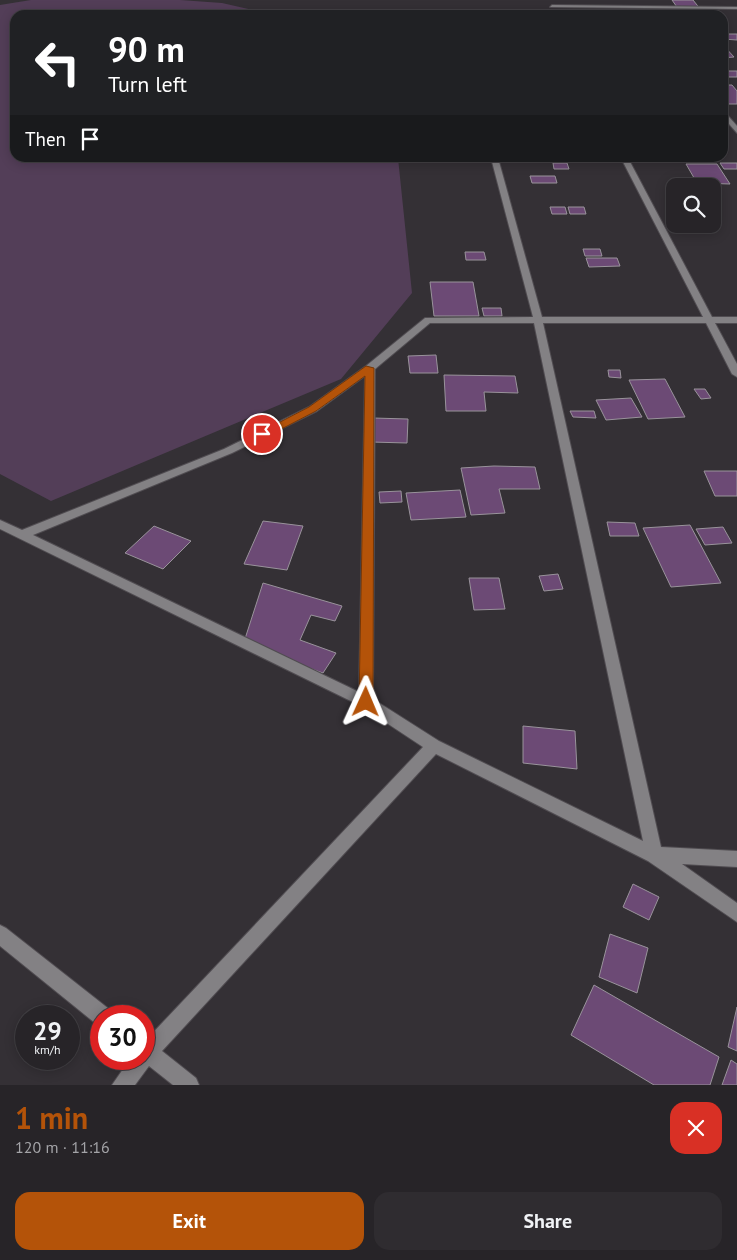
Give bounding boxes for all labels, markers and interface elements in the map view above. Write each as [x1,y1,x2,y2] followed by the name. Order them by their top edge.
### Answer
[108,26,185,72] text: 90 m
[25,30,90,95] icon: left
[108,70,187,98] text: Turn left
[76,125,104,153] icon: arrive
[25,127,66,151] text: Then
[666,178,721,233] map controls
[666,178,721,233] button: search
[241,413,283,455] pin
[248,420,276,448] icon: arrive
[339,675,391,727] position arrow
[90,1005,155,1070] speed limit sign: 30
[33,1015,62,1047] text: 29
[34,1042,61,1057] text: km/h
[15,1098,88,1137] text: 1 min
[670,1102,722,1154] button: close
[15,1137,110,1157] text: 120 m · 11:16
[15,1192,364,1250] button: Exit
[374,1192,722,1250] button: Share

